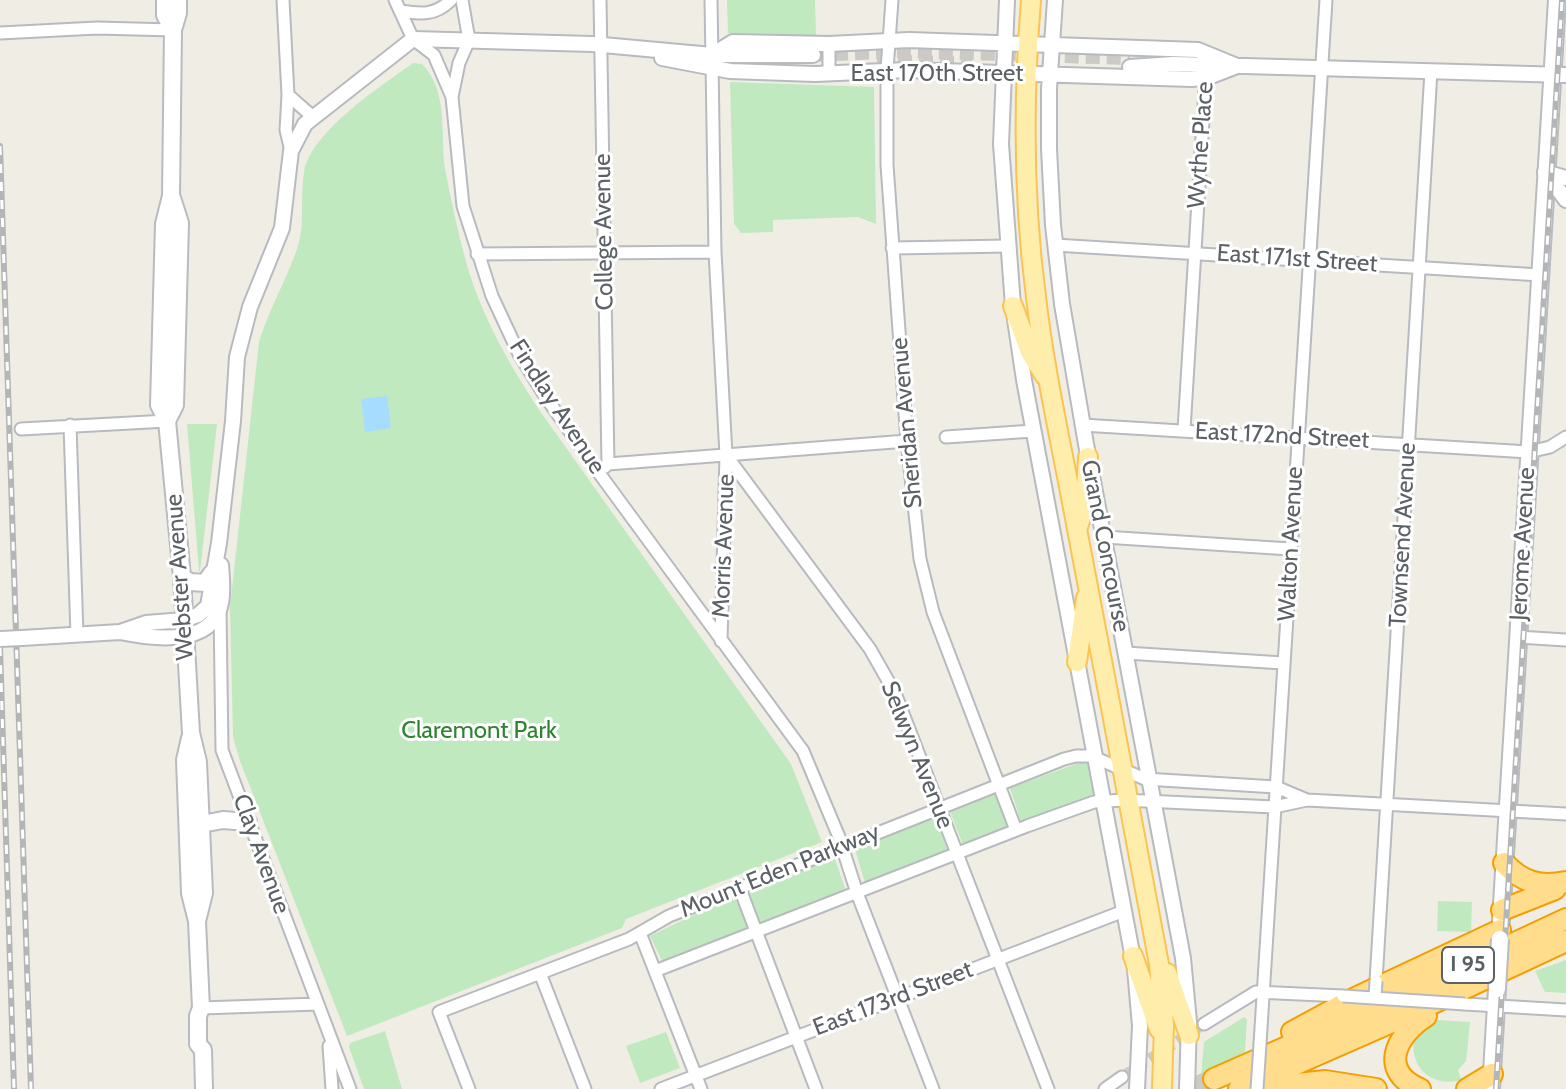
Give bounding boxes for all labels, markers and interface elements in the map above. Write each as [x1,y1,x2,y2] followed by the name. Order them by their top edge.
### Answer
[851,60,1023,88] street label: East 170th Street
[1182,81,1220,209] street label: Wythe Place
[588,153,620,311] street label: College Avenue
[1216,239,1378,279] street label: East 171st Street
[503,334,611,480] street label: Findlay Avenue
[885,336,929,510] street label: Sheridan Avenue
[1194,417,1370,455] street label: East 172nd Street
[1384,442,1422,628] street label: Townsend Avenue
[1074,458,1136,634] street label: Grand Concourse
[1273,466,1309,622] street label: Walton Avenue
[1505,467,1541,621] street label: Jerome Avenue
[707,473,741,619] street label: Morris Avenue
[160,493,200,661] street label: Webster Avenue
[874,677,960,833] street label: Selwyn Avenue
[401,717,557,745] park label: Claremont Park
[226,790,296,918] street label: Clay Avenue
[676,818,884,924] street label: Mount Eden Parkway
[1442,947,1494,983] road number: I 95
[809,955,977,1043] street label: East 173rd Street

